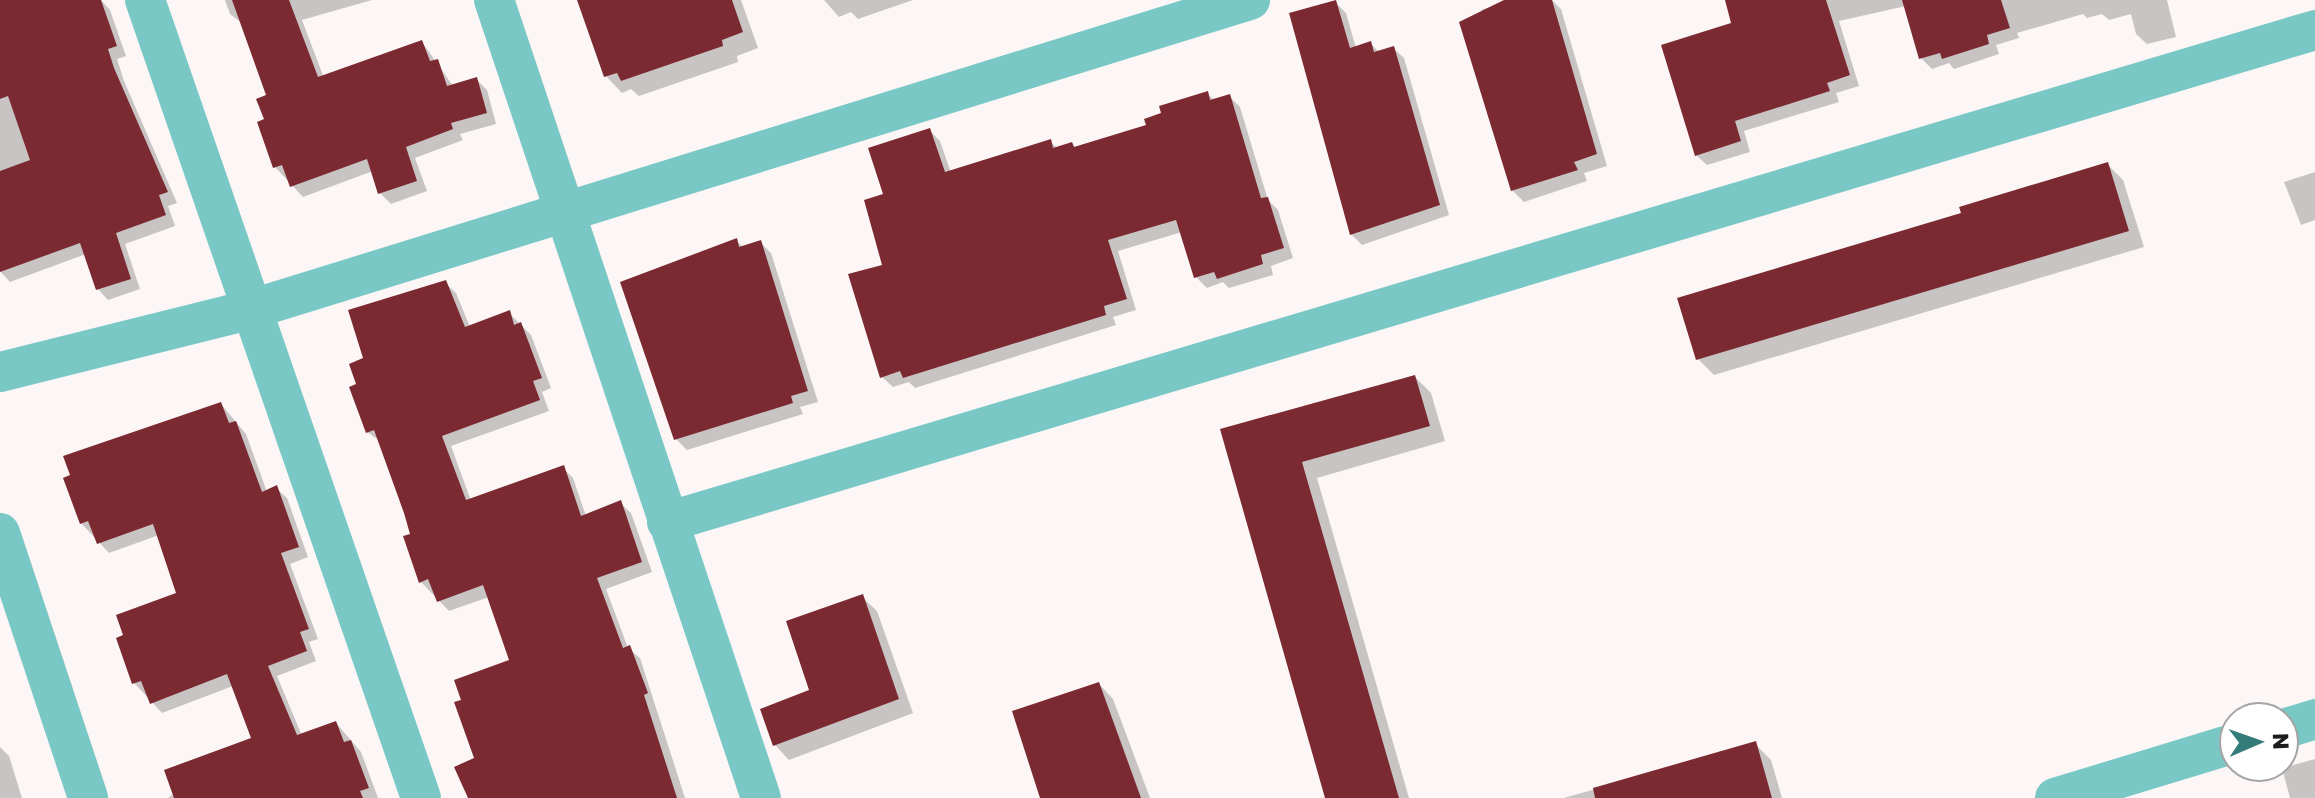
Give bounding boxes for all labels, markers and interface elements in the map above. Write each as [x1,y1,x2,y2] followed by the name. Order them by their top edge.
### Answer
[2219,702,2299,782] north arrow
[2268,732,2295,750] text: N

